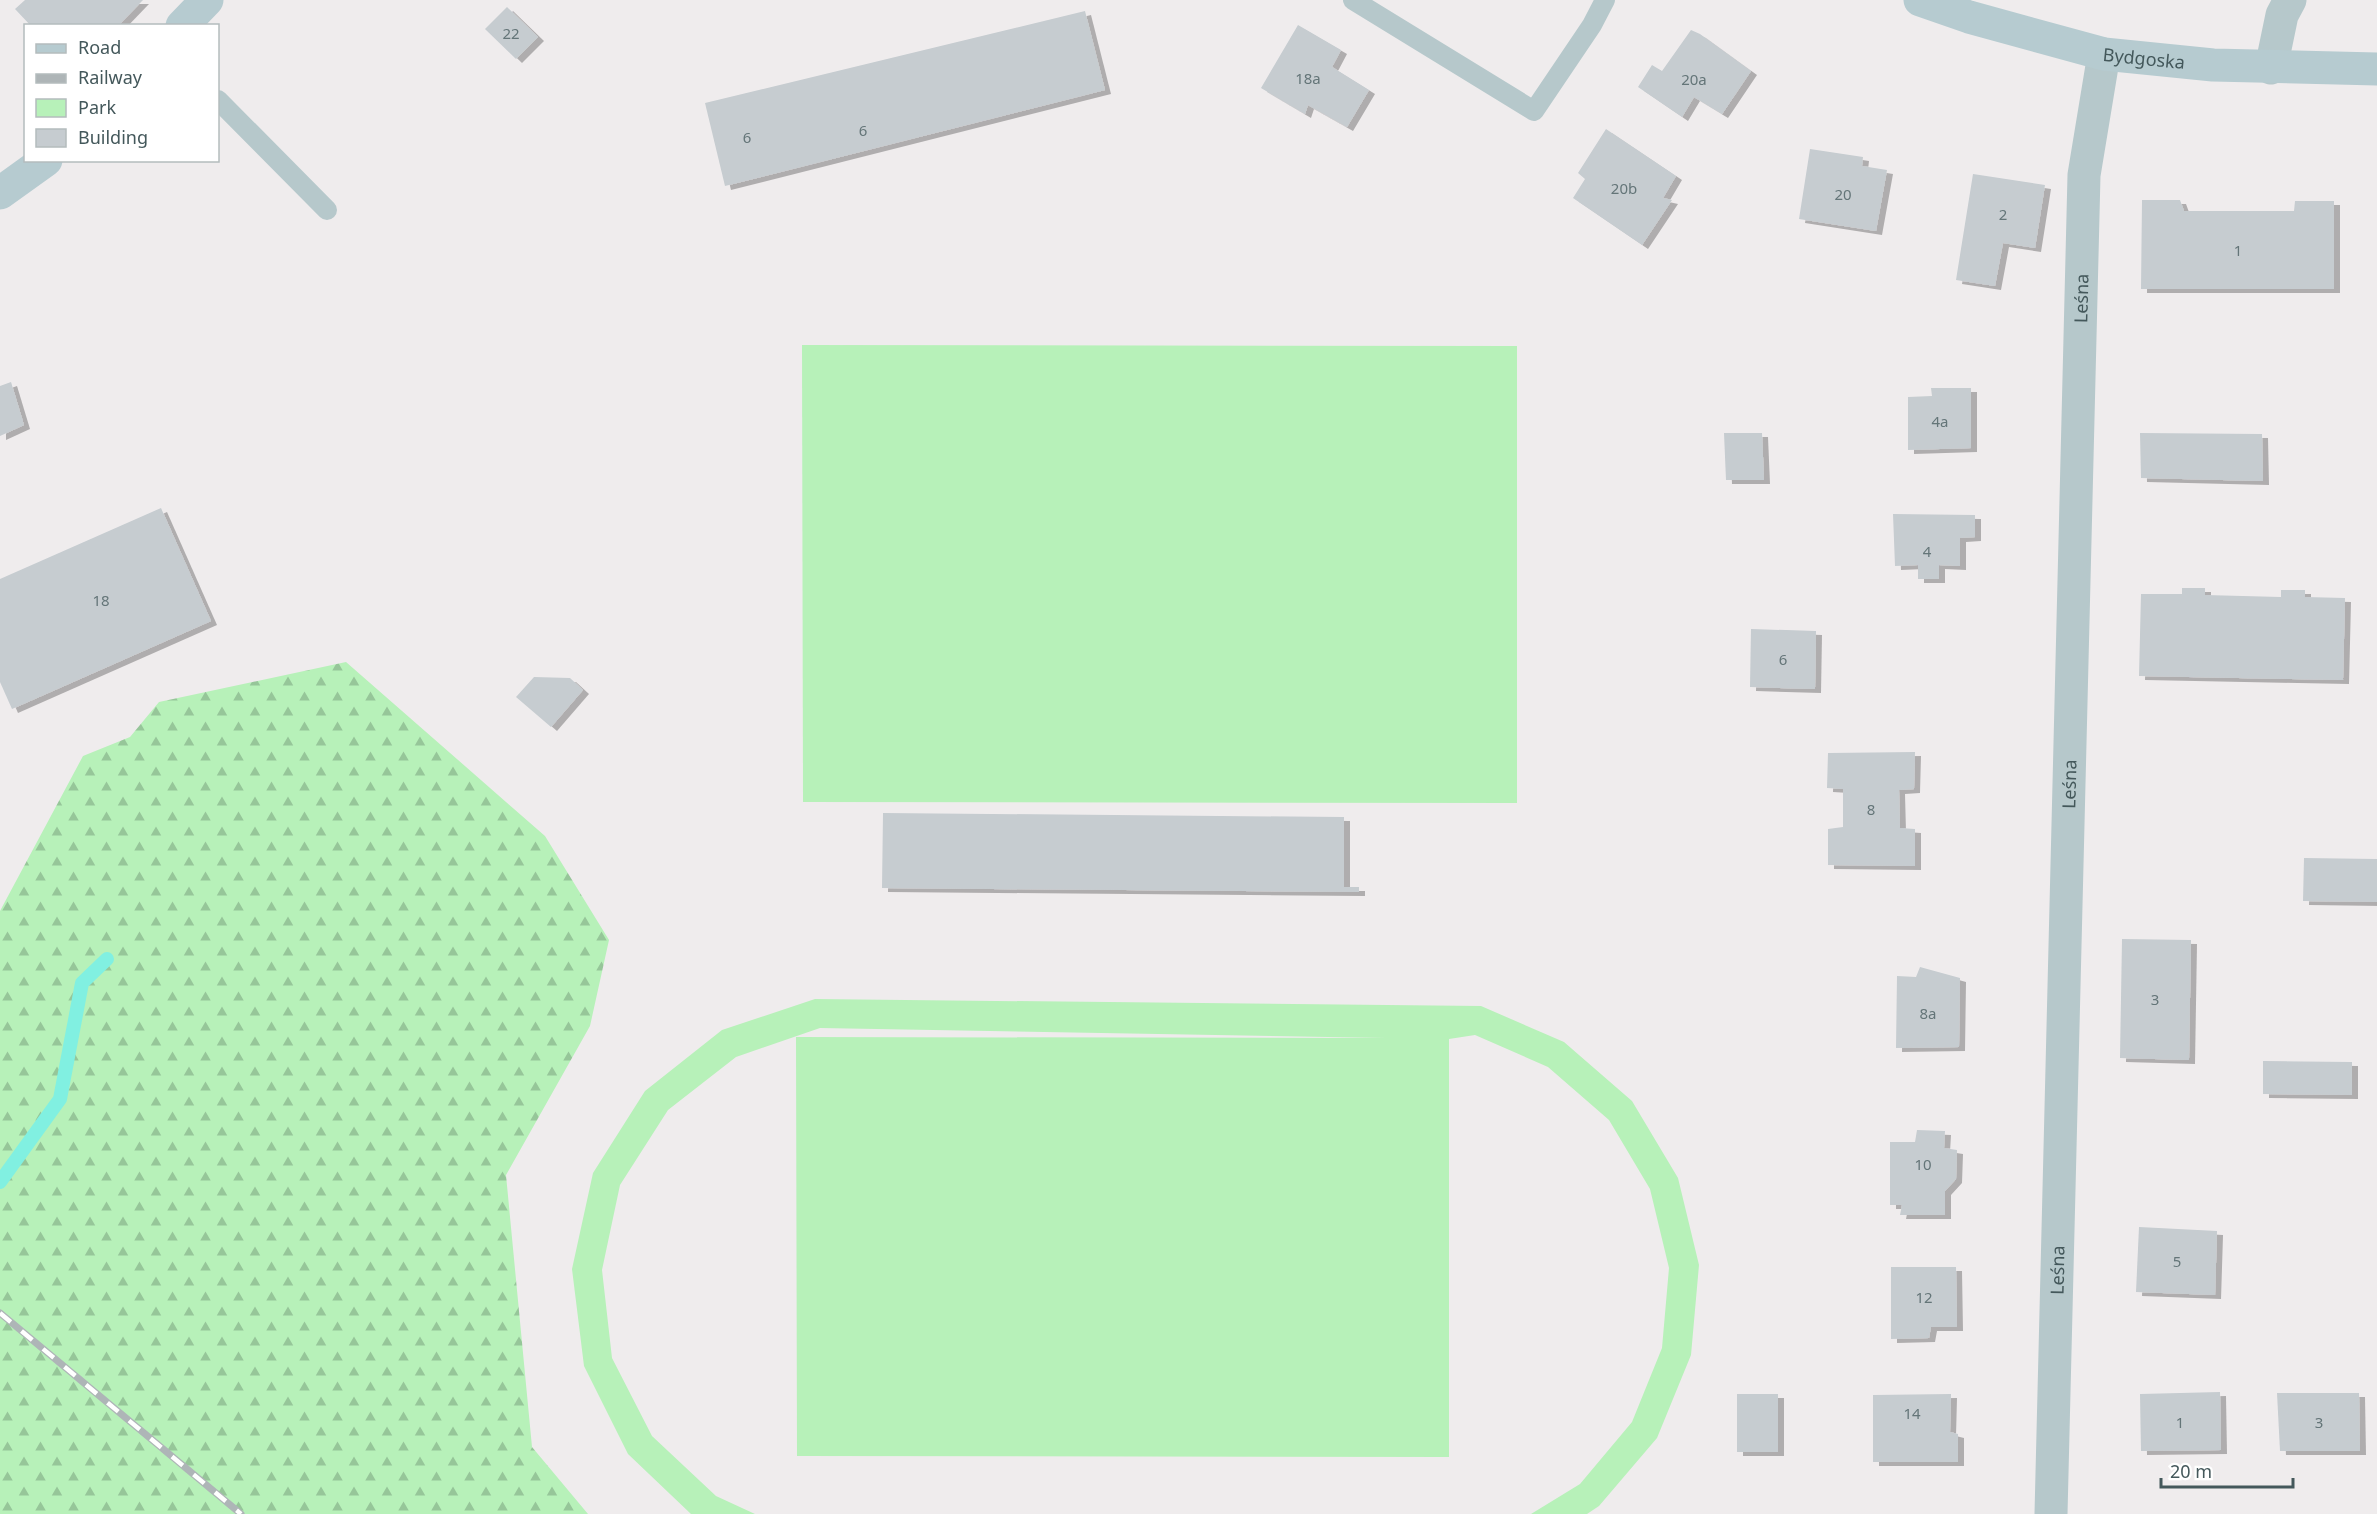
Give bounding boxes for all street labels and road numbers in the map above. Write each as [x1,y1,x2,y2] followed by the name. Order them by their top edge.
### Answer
[2102,42,2186,74] street label: Bydgoska
[2068,273,2094,323] street label: Leśna
[2056,759,2082,809] street label: Leśna
[2044,1245,2070,1295] street label: Leśna

